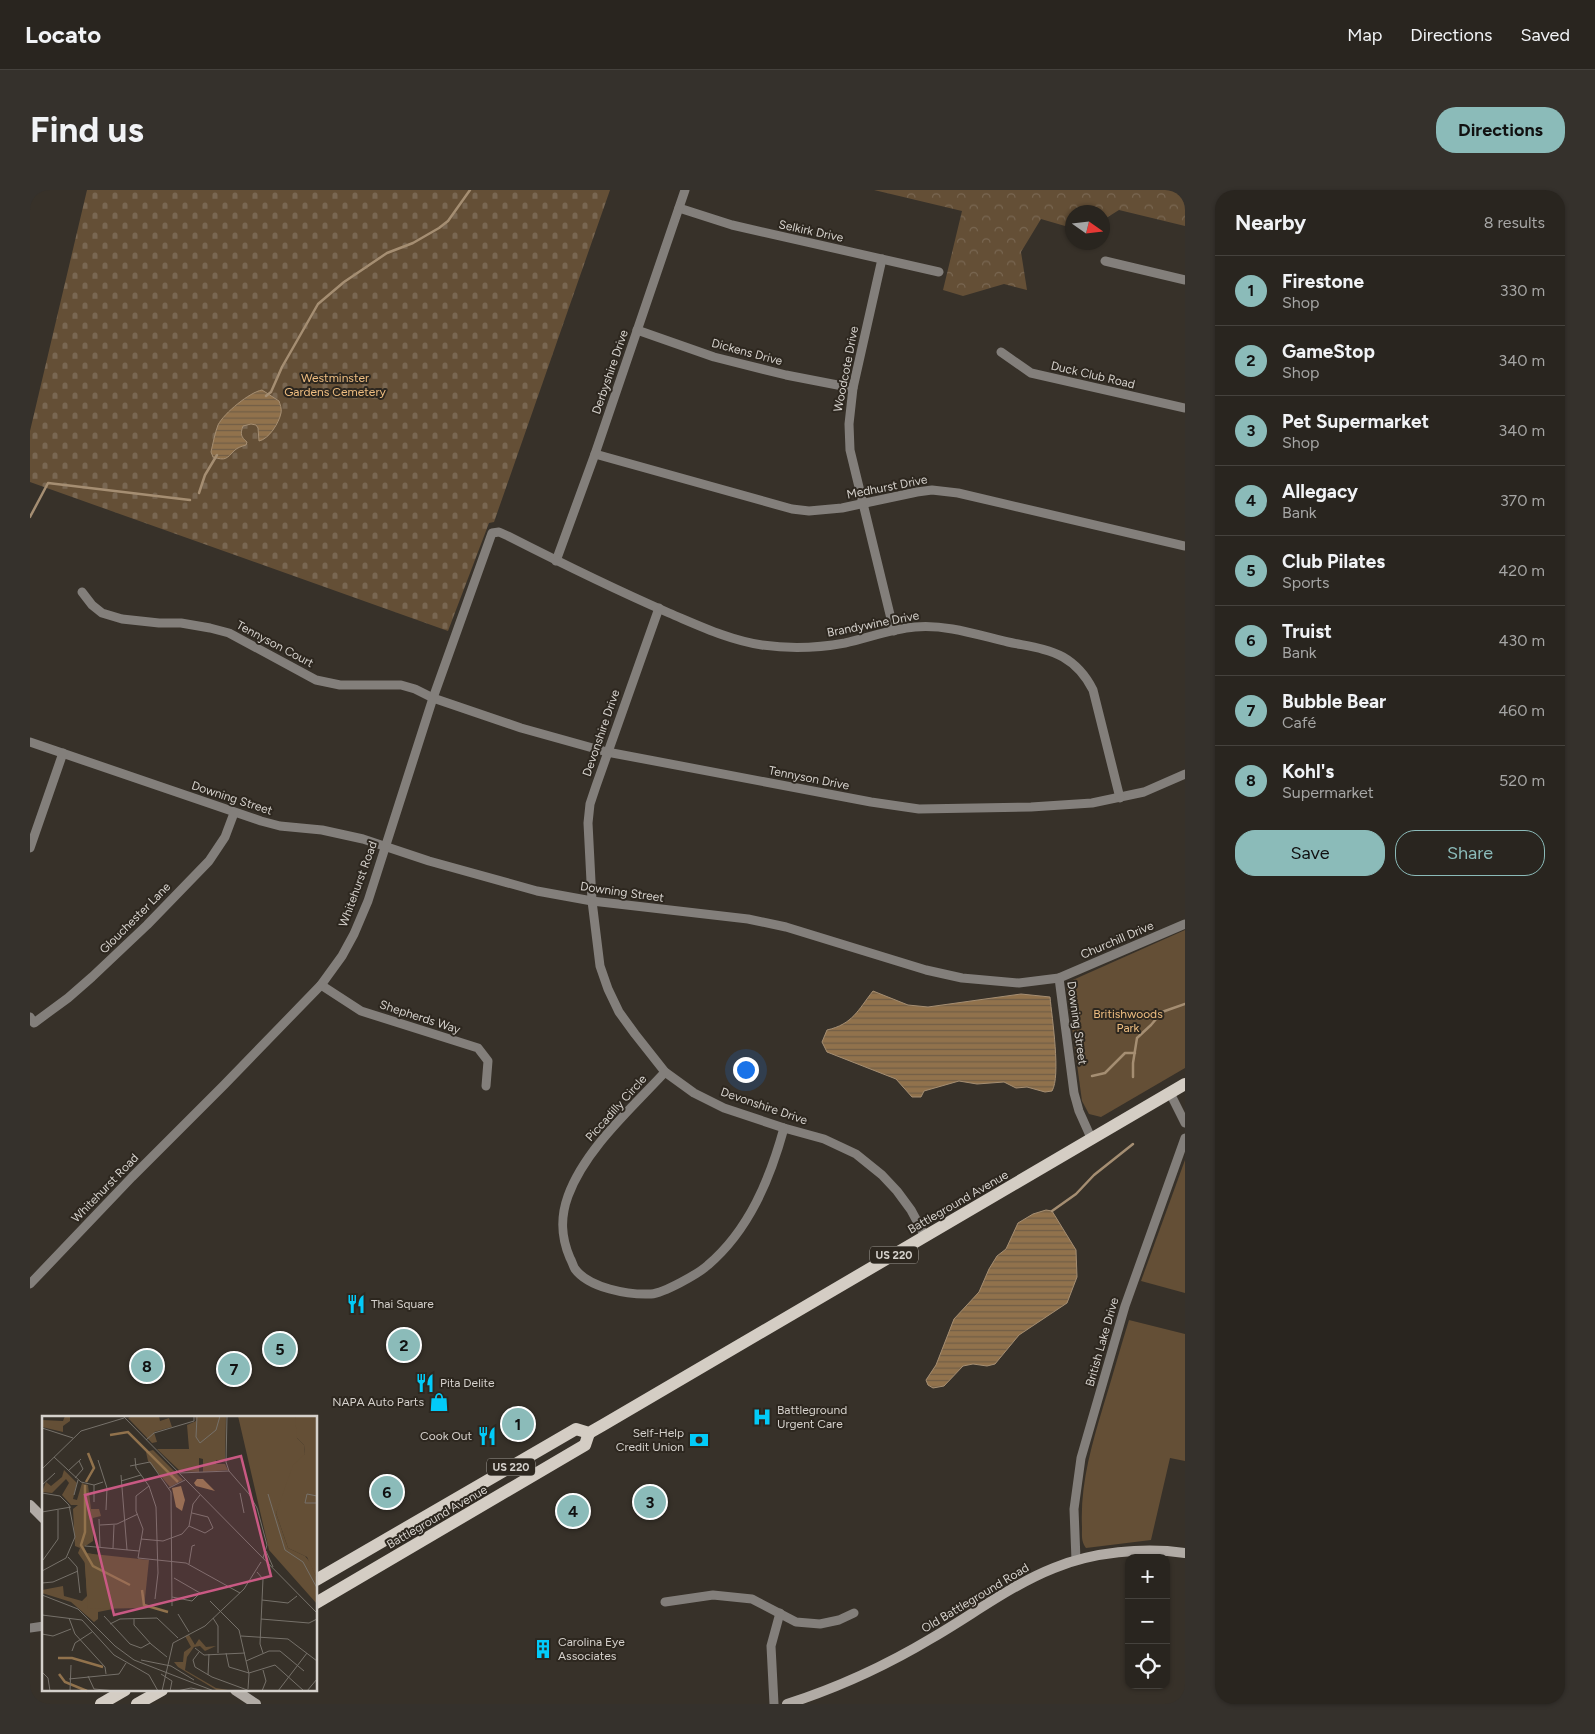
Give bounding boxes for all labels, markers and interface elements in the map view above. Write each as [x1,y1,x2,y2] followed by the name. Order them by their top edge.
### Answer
[25,20,101,49] text: Locato
[1347,24,1382,46] text: Map
[1410,24,1492,46] text: Directions
[1520,24,1570,46] text: Saved
[1436,107,1565,153] button: Directions
[30,109,144,151] text: Find us
[1065,205,1110,250] north arrow
[1235,210,1306,235] text: Nearby
[1484,213,1545,232] text: 8 results
[777,217,845,245] street label: Selkirk Drive
[1282,270,1364,293] text: Firestone
[1248,281,1254,300] text: 1
[1500,281,1545,300] text: 330 m
[1282,293,1320,312] text: Shop
[831,324,861,413] street label: Woodcote Drive
[589,327,631,416] street label: Derbyshire Drive
[710,336,784,368] street label: Dickens Drive
[1282,340,1375,363] text: GameStop
[1246,351,1256,370] text: 2
[1499,351,1545,370] text: 340 m
[1050,359,1136,391] street label: Duck Club Road
[1282,363,1320,382] text: Shop
[284,371,386,399] park label: Westminster Gardens Cemetery
[1282,410,1429,433] text: Pet Supermarket
[1247,421,1255,440] text: 3
[1499,421,1545,440] text: 340 m
[1282,433,1320,452] text: Shop
[845,472,929,502] street label: Medhurst Drive
[1282,480,1358,503] text: Allegacy
[1246,491,1256,510] text: 4
[1500,491,1545,510] text: 370 m
[1282,503,1317,522] text: Bank
[1282,550,1385,573] text: Club Pilates
[1246,561,1256,580] text: 5
[1498,561,1545,580] text: 420 m
[1282,573,1329,592] text: Sports
[826,608,921,640] street label: Brandywine Drive
[234,618,316,670] street label: Tennyson Court
[1282,620,1332,643] text: Truist
[1246,631,1256,650] text: 6
[1499,631,1545,650] text: 430 m
[1282,643,1317,662] text: Bank
[580,687,623,778] street label: Devonshire Drive
[1282,690,1386,713] text: Bubble Bear
[1247,701,1255,720] text: 7
[1498,701,1545,720] text: 460 m
[1282,713,1316,732] text: Café
[1282,760,1334,783] text: Kohl's
[767,763,851,793] street label: Tennyson Drive
[1246,771,1256,790] text: 8
[1499,771,1545,790] text: 520 m
[190,778,275,818] street label: Downing Street
[1282,783,1374,802] text: Supermarket
[1235,830,1385,876] button: Save
[1395,830,1545,876] button: Share
[336,839,380,929] street label: Whitehurst Road
[97,879,174,956] street label: Glouchester Lane
[579,879,665,905] street label: Downing Street
[1078,918,1156,962] street label: Churchill Drive
[1064,980,1090,1066] street label: Downing Street
[378,997,463,1037] street label: Shepherds Way
[1093,1007,1163,1035] park label: Britishwoods Park
[733,1057,759,1083] your location
[583,1072,650,1144] street label: Piccadilly Circle
[719,1085,810,1128] street label: Devonshire Drive
[69,1151,141,1225] street label: Whitehurst Road
[905,1167,1011,1236] street label: Battleground Avenue
[870,1246,918,1264] road number: US 220
[345,1293,367,1315] restaurant icon: Thai Square
[1083,1295,1122,1388] street label: British Lake Drive
[371,1297,434,1311] place label: Thai Square
[388,1326,420,1364] pin: 2
[264,1330,296,1368] pin: 5
[131,1347,163,1385] pin: 8
[218,1350,250,1388] pin: 7
[414,1372,436,1394] restaurant icon: Pita Delite
[440,1376,495,1390] place label: Pita Delite
[428,1391,450,1413] shop icon: NAPA Auto Parts
[332,1395,424,1409] place label: NAPA Auto Parts
[777,1403,847,1431] place label: Battleground Urgent Care
[502,1405,534,1443] pin: 1
[751,1406,773,1428] hospital icon: Battleground Urgent Care
[42,1416,318,1692] inset map
[476,1425,498,1447] restaurant icon: Cook Out
[616,1426,684,1454] place label: Self-Help Credit Union
[420,1429,472,1443] place label: Cook Out
[688,1429,710,1451] bank icon: Self-Help Credit Union
[487,1458,535,1476] road number: US 220
[371,1473,403,1511] pin: 6
[384,1482,490,1551] street label: Battleground Avenue
[634,1483,666,1521] pin: 3
[557,1492,589,1530] pin: 4
[1125,1554,1170,1689] map controls
[1125,1554,1170,1599] button: +
[919,1560,1031,1636] street label: Old Battleground Road
[1125,1599,1170,1644] button: −
[558,1635,625,1663] place label: Carolina Eye Associates
[532,1638,554,1660] building icon: Carolina Eye Associates
[1125,1644,1170,1689] button: locate

